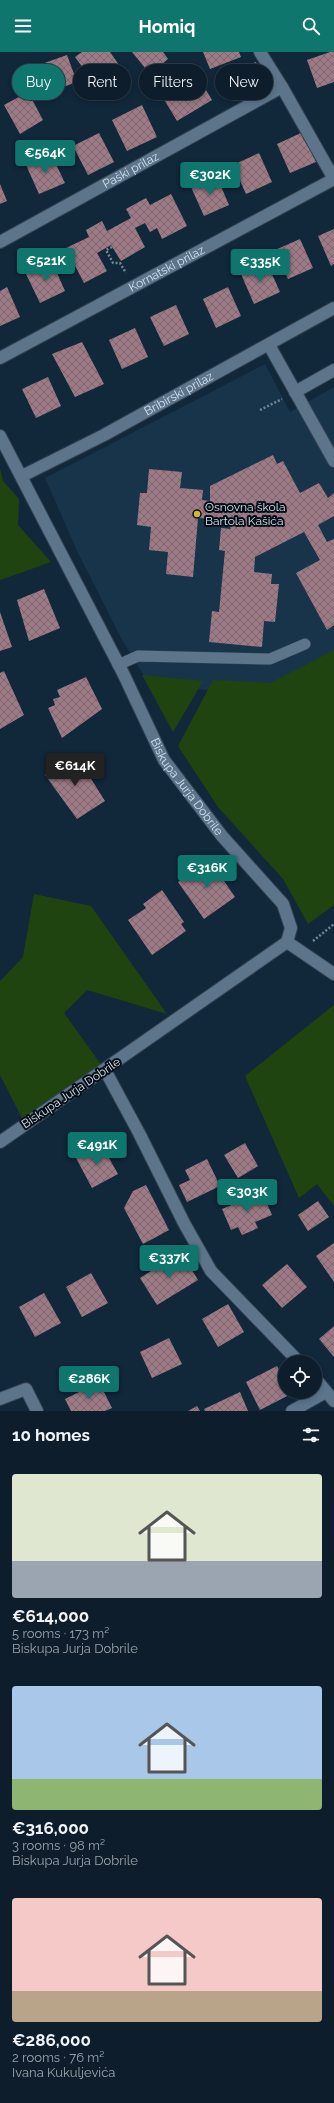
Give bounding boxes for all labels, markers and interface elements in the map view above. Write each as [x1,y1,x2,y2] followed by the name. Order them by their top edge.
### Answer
[12,15,34,37] icon: menu
[300,15,322,37] icon: search
[139,16,195,37] text: Homiq
[12,64,65,100] chip: Buy
[73,64,131,100] chip: Rent
[139,64,207,100] chip: Filters
[215,64,273,100] chip: New
[17,140,73,174] pin: €564K
[24,145,66,160] text: €564K
[100,149,161,191] street label: Paški prilaz
[182,162,238,196] pin: €302K
[189,167,231,182] text: €302K
[126,243,207,295] street label: Kornatski prilaz
[18,248,74,282] pin: €521K
[232,249,288,283] pin: €335K
[26,253,66,268] text: €521K
[240,254,280,269] text: €335K
[142,369,216,418] street label: Bribirski prilaz
[205,500,286,528] place label: Osnovna škola Bartola Kašića
[192,509,202,519] marker: Osnovna škola Bartola Kašića
[148,736,226,838] street label: Biskupa Jurja Dobrile
[47,753,103,787] pin: €614K
[55,758,95,773] text: €614K
[179,855,235,889] pin: €316K
[187,860,227,875] text: €316K
[19,1055,123,1131] street label: Biskupa Jurja Dobrile
[69,1132,125,1166] pin: €491K
[77,1137,117,1152] text: €491K
[219,1179,275,1213] pin: €303K
[226,1184,268,1199] text: €303K
[141,1245,197,1279] pin: €337K
[149,1250,189,1265] text: €337K
[278,1355,322,1399] map controls
[278,1355,322,1399] button: locate
[61,1366,117,1400] pin: €286K
[68,1371,110,1386] text: €286K
[300,1424,322,1446] icon: filters
[12,1425,90,1445] text: 10 homes
[131,1500,203,1572] icon: home
[12,1606,89,1626] text: €614,000
[12,1626,109,1641] text: 5 rooms · 173 m²
[12,1641,138,1656] text: Biskupa Jurja Dobrile
[131,1712,203,1784] icon: home
[12,1818,89,1838] text: €316,000
[12,1838,105,1853] text: 3 rooms · 98 m²
[12,1853,138,1868] text: Biskupa Jurja Dobrile
[131,1924,203,1996] icon: home
[12,2030,91,2050] text: €286,000
[12,2050,104,2065] text: 2 rooms · 76 m²
[12,2065,115,2080] text: Ivana Kukuljevića

